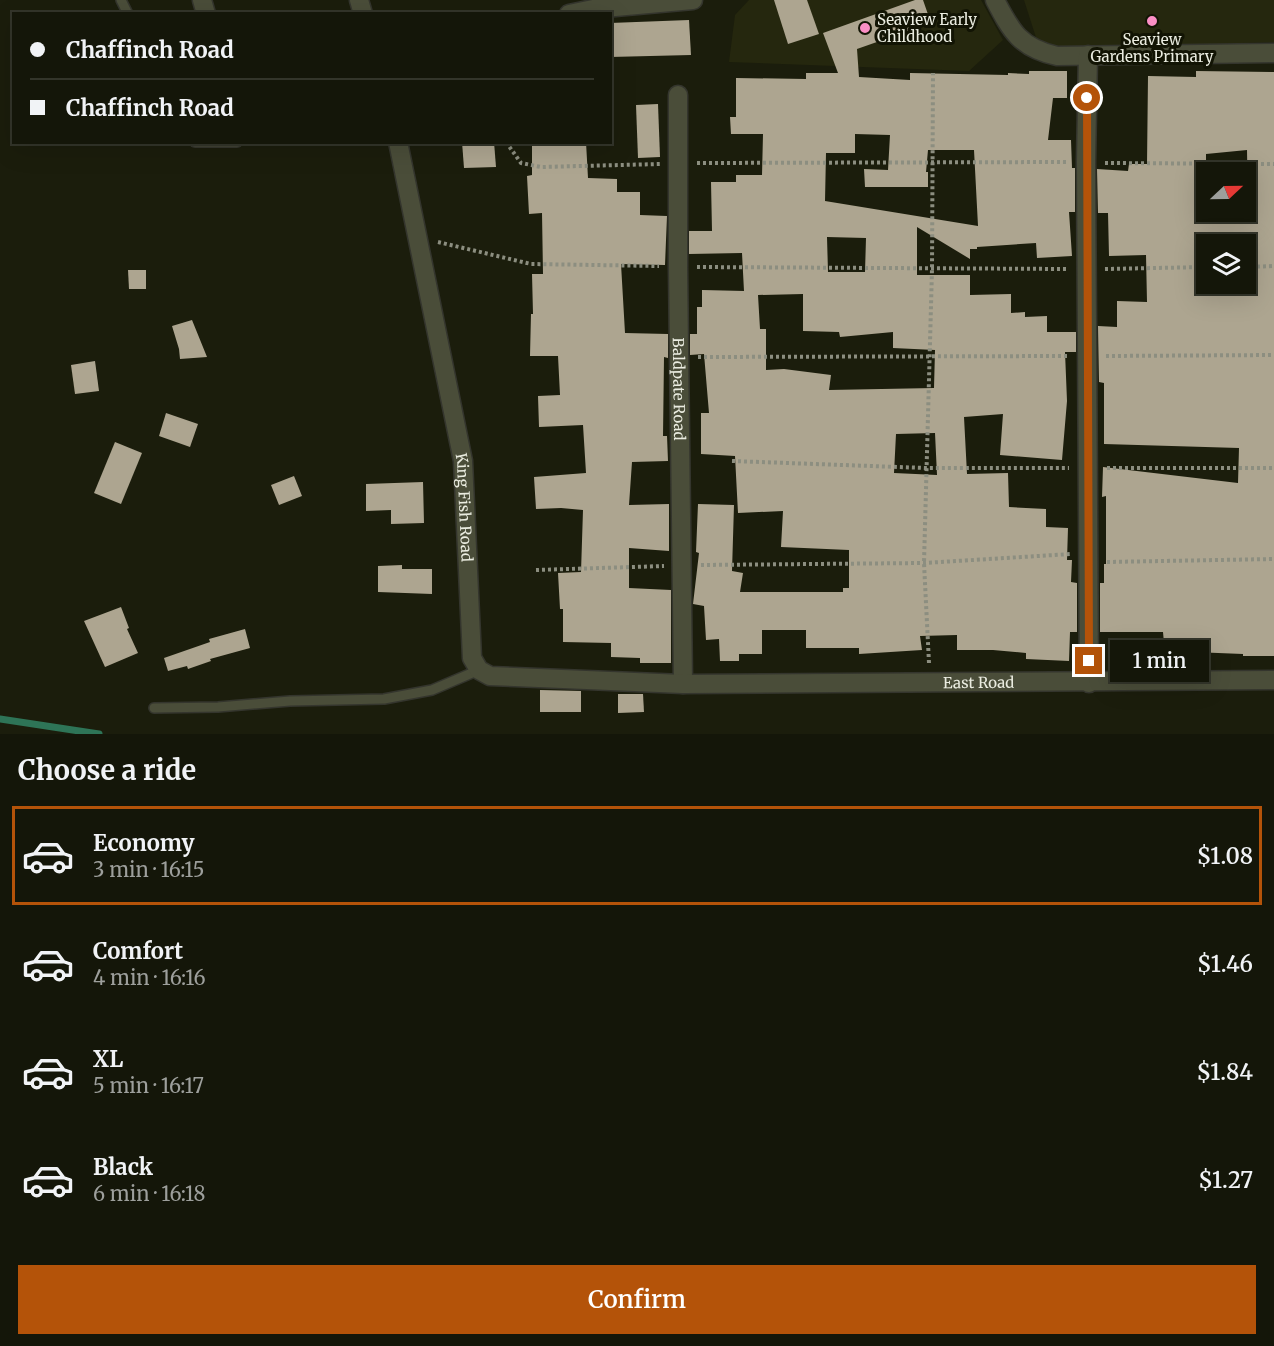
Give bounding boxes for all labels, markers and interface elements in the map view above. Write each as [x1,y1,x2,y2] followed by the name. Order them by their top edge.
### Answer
[877,10,977,46] place label: Seaview Early Childhood
[1145,14,1159,28] marker: Seaview Gardens Primary
[858,21,872,35] marker: Seaview Early Childhood
[1091,30,1214,66] place label: Seaview Gardens Primary
[66,36,234,64] text: Chaffinch Road
[1073,84,1100,111] route start
[66,94,234,122] text: Chaffinch Road
[1196,162,1256,222] north arrow
[1196,162,1256,294] map controls
[1196,234,1256,294] button: layers
[669,337,690,441] street label: Baldpate Road
[452,451,477,562] street label: King Fish Road
[1110,640,1209,682] callout: 1 min
[1075,647,1102,674] route end
[1133,648,1186,673] text: 1 min
[943,672,1014,692] street label: East Road
[18,753,196,787] text: Choose a ride
[21,829,75,883] icon: car
[93,829,194,857] text: Economy
[1197,842,1253,870] text: $1.08
[93,857,204,882] text: 3 min · 16:15
[21,937,75,991] icon: car
[93,937,183,965] text: Comfort
[1197,950,1253,978] text: $1.46
[93,965,206,990] text: 4 min · 16:16
[21,1045,75,1099] icon: car
[93,1045,123,1073] text: XL
[1197,1058,1253,1086] text: $1.84
[93,1073,204,1098] text: 5 min · 16:17
[21,1153,75,1207] icon: car
[93,1153,153,1181] text: Black
[1198,1166,1253,1194] text: $1.27
[93,1181,205,1206] text: 6 min · 16:18
[18,1265,1256,1334] button: Confirm

